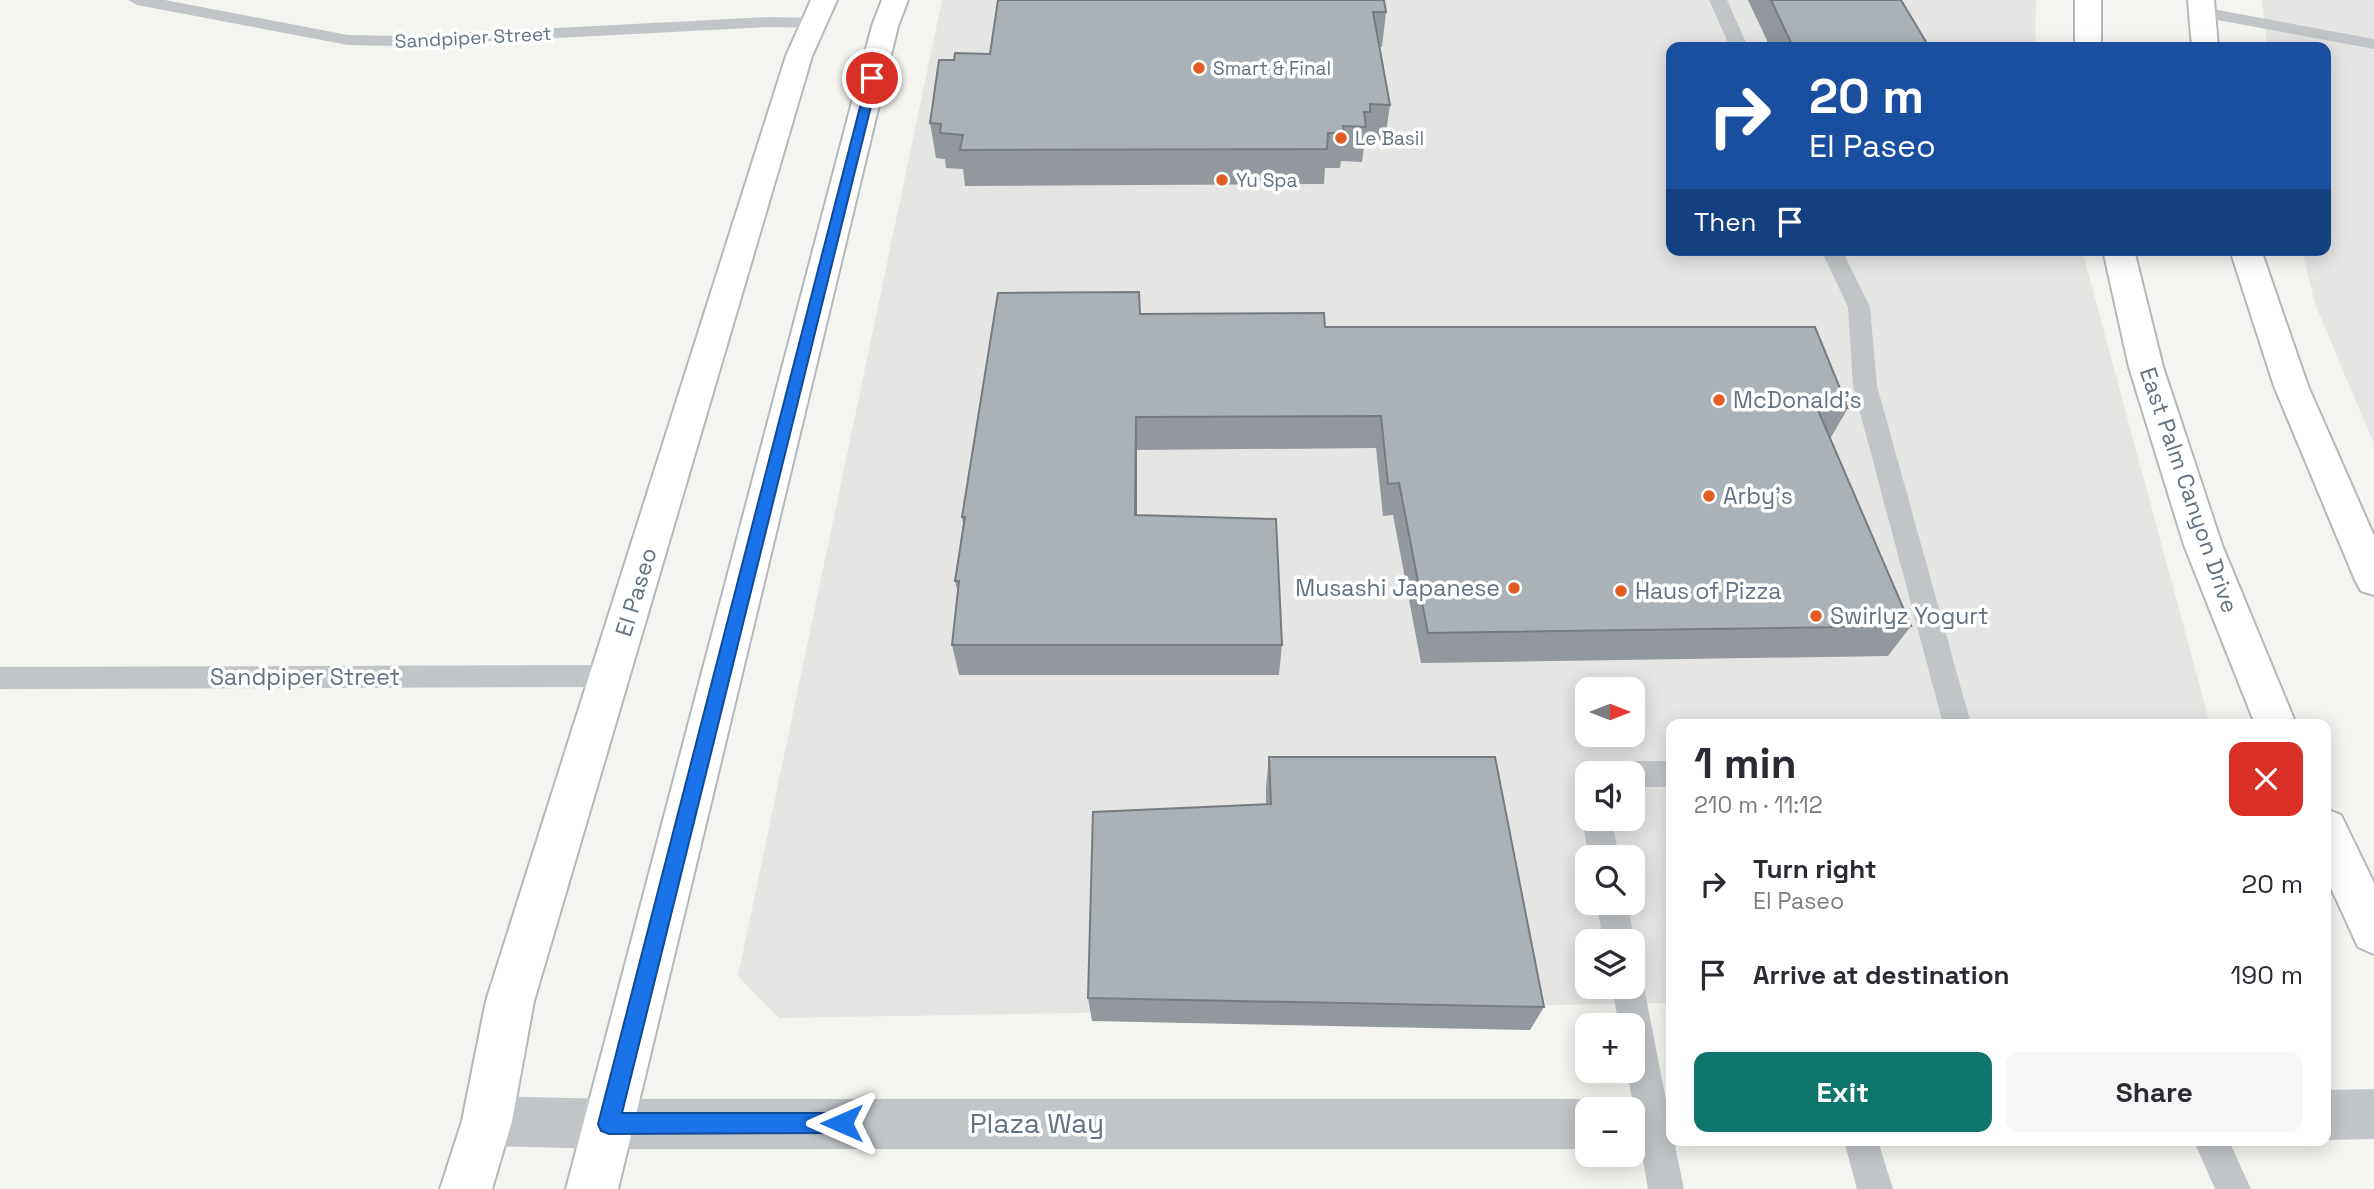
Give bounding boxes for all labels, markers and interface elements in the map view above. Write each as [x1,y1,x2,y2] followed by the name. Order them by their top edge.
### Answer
[394,21,552,54] street label: Sandpiper Street
[842,48,902,108] pin
[1213,56,1331,81] place label: Smart & Final
[853,59,891,97] icon: arrive
[1191,60,1207,76] marker: Smart & Final
[1809,65,1924,127] text: 20 m
[1694,70,1785,161] icon: right
[1355,126,1424,151] place label: Le Basil
[1809,126,1936,166] text: El Paseo
[1333,130,1349,146] marker: Le Basil
[1236,168,1298,193] place label: Yu Spa
[1214,172,1230,188] marker: Yu Spa
[1771,203,1809,241] icon: arrive
[1694,205,1757,239] text: Then
[2133,363,2245,617] street label: East Palm Canyon Drive
[1733,385,1862,415] place label: McDonald's
[1711,392,1727,408] marker: McDonald's
[1723,481,1793,511] place label: Arby's
[1701,488,1717,504] marker: Arby's
[608,544,664,640] street label: El Paseo
[1295,573,1500,603] place label: Musashi Japanese
[1635,576,1782,606] place label: Haus of Pizza
[1506,580,1522,596] marker: Musashi Japanese
[1613,583,1629,599] marker: Haus of Pizza
[1830,601,1988,631] place label: Swirlyz Yogurt
[1808,608,1824,624] marker: Swirlyz Yogurt
[210,662,400,692] street label: Sandpiper Street
[1575,677,1645,747] north arrow
[1575,677,1645,1167] map controls
[1694,737,1797,790] text: 1 min
[2229,742,2303,816] button: close
[1575,761,1645,831] button: sound
[1694,790,1823,820] text: 210 m · 11:12
[1575,845,1645,915] button: search
[1753,852,1877,886] text: Turn right
[1694,865,1732,903] icon: right
[2242,867,2303,901] text: 20 m
[1753,886,1844,916] text: El Paseo
[1575,929,1645,999] button: layers
[1694,956,1732,994] icon: arrive
[1753,958,2010,992] text: Arrive at destination
[2231,958,2303,992] text: 190 m
[1575,1013,1645,1083] button: +
[1694,1052,1992,1132] button: Exit
[2006,1052,2303,1132] button: Share
[805,1086,879,1160] position arrow
[1575,1097,1645,1167] button: −
[970,1105,1104,1141] street label: Plaza Way

